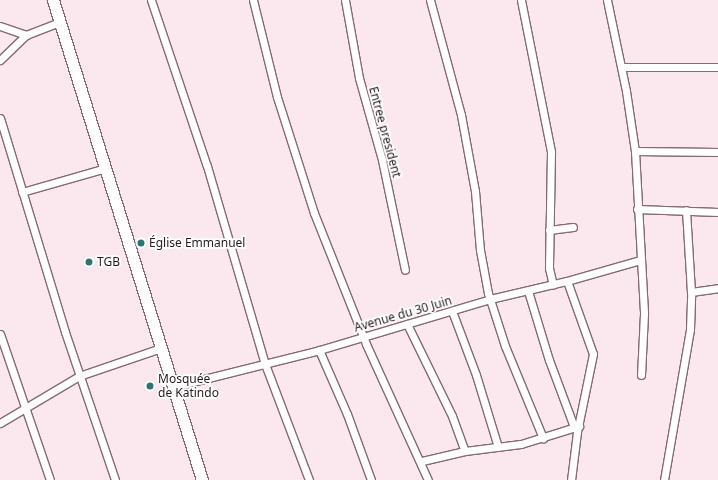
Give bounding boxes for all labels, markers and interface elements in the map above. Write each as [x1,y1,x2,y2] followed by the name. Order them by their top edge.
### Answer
[366,85,404,179] street label: Entree president
[149,236,245,250] place label: Église Emmanuel
[136,238,146,248] marker: Église Emmanuel
[97,255,120,269] place label: TGB
[84,257,94,267] marker: TGB
[352,293,454,335] street label: Avenue du 30 Juin
[158,372,219,400] place label: Mosquée de Katindo
[145,381,155,391] marker: Mosquée de Katindo

